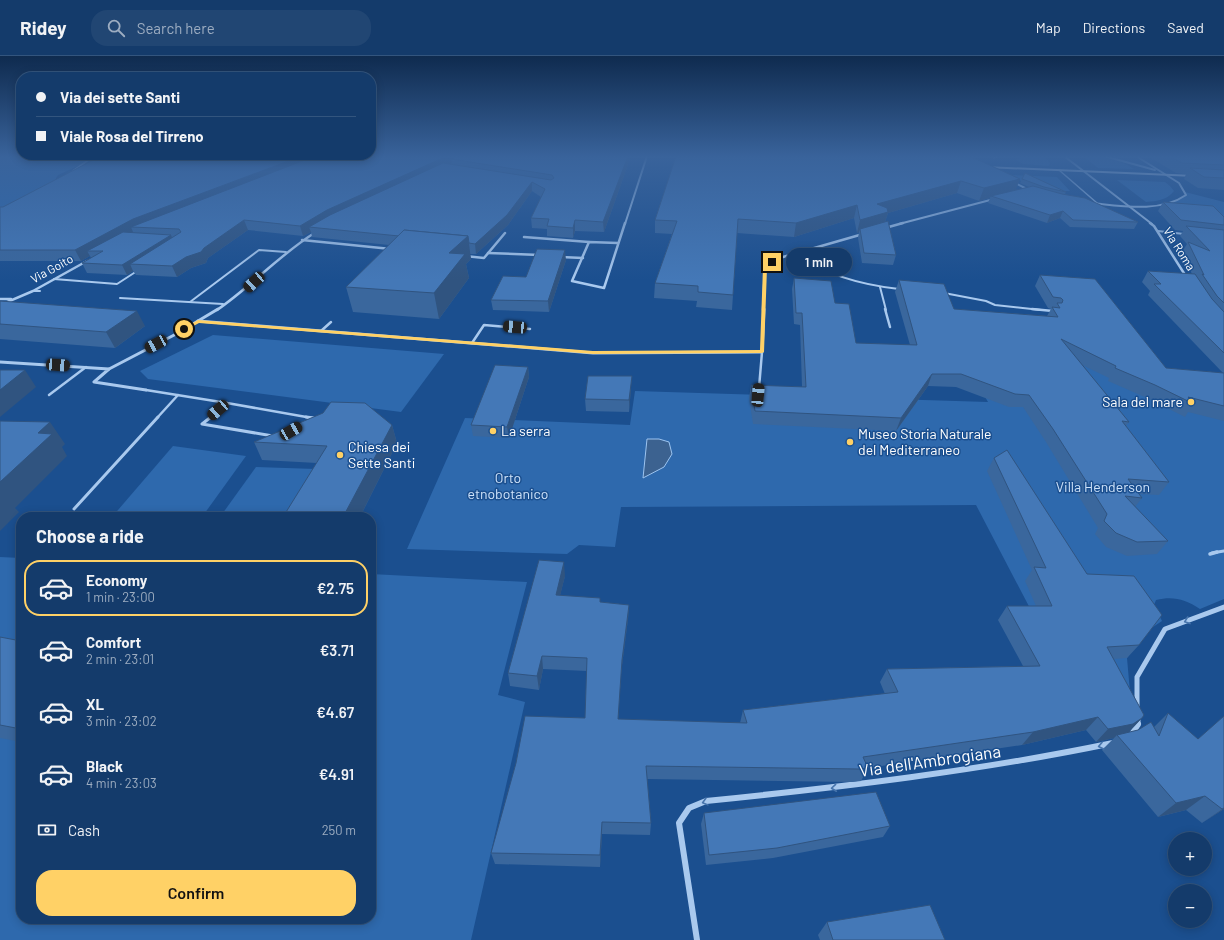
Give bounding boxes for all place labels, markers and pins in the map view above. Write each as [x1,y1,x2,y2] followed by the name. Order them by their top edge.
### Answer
[1102,393,1183,410] place label: Sala del mare
[1186,397,1196,407] marker: Sala del mare
[501,422,550,439] place label: La serra
[858,425,992,458] place label: Museo Storia Naturale del Mediterraneo
[488,426,498,436] marker: La serra
[845,437,855,447] marker: Museo Storia Naturale del Mediterraneo
[348,438,415,471] place label: Chiesa dei Sette Santi
[335,450,345,460] marker: Chiesa dei Sette Santi

